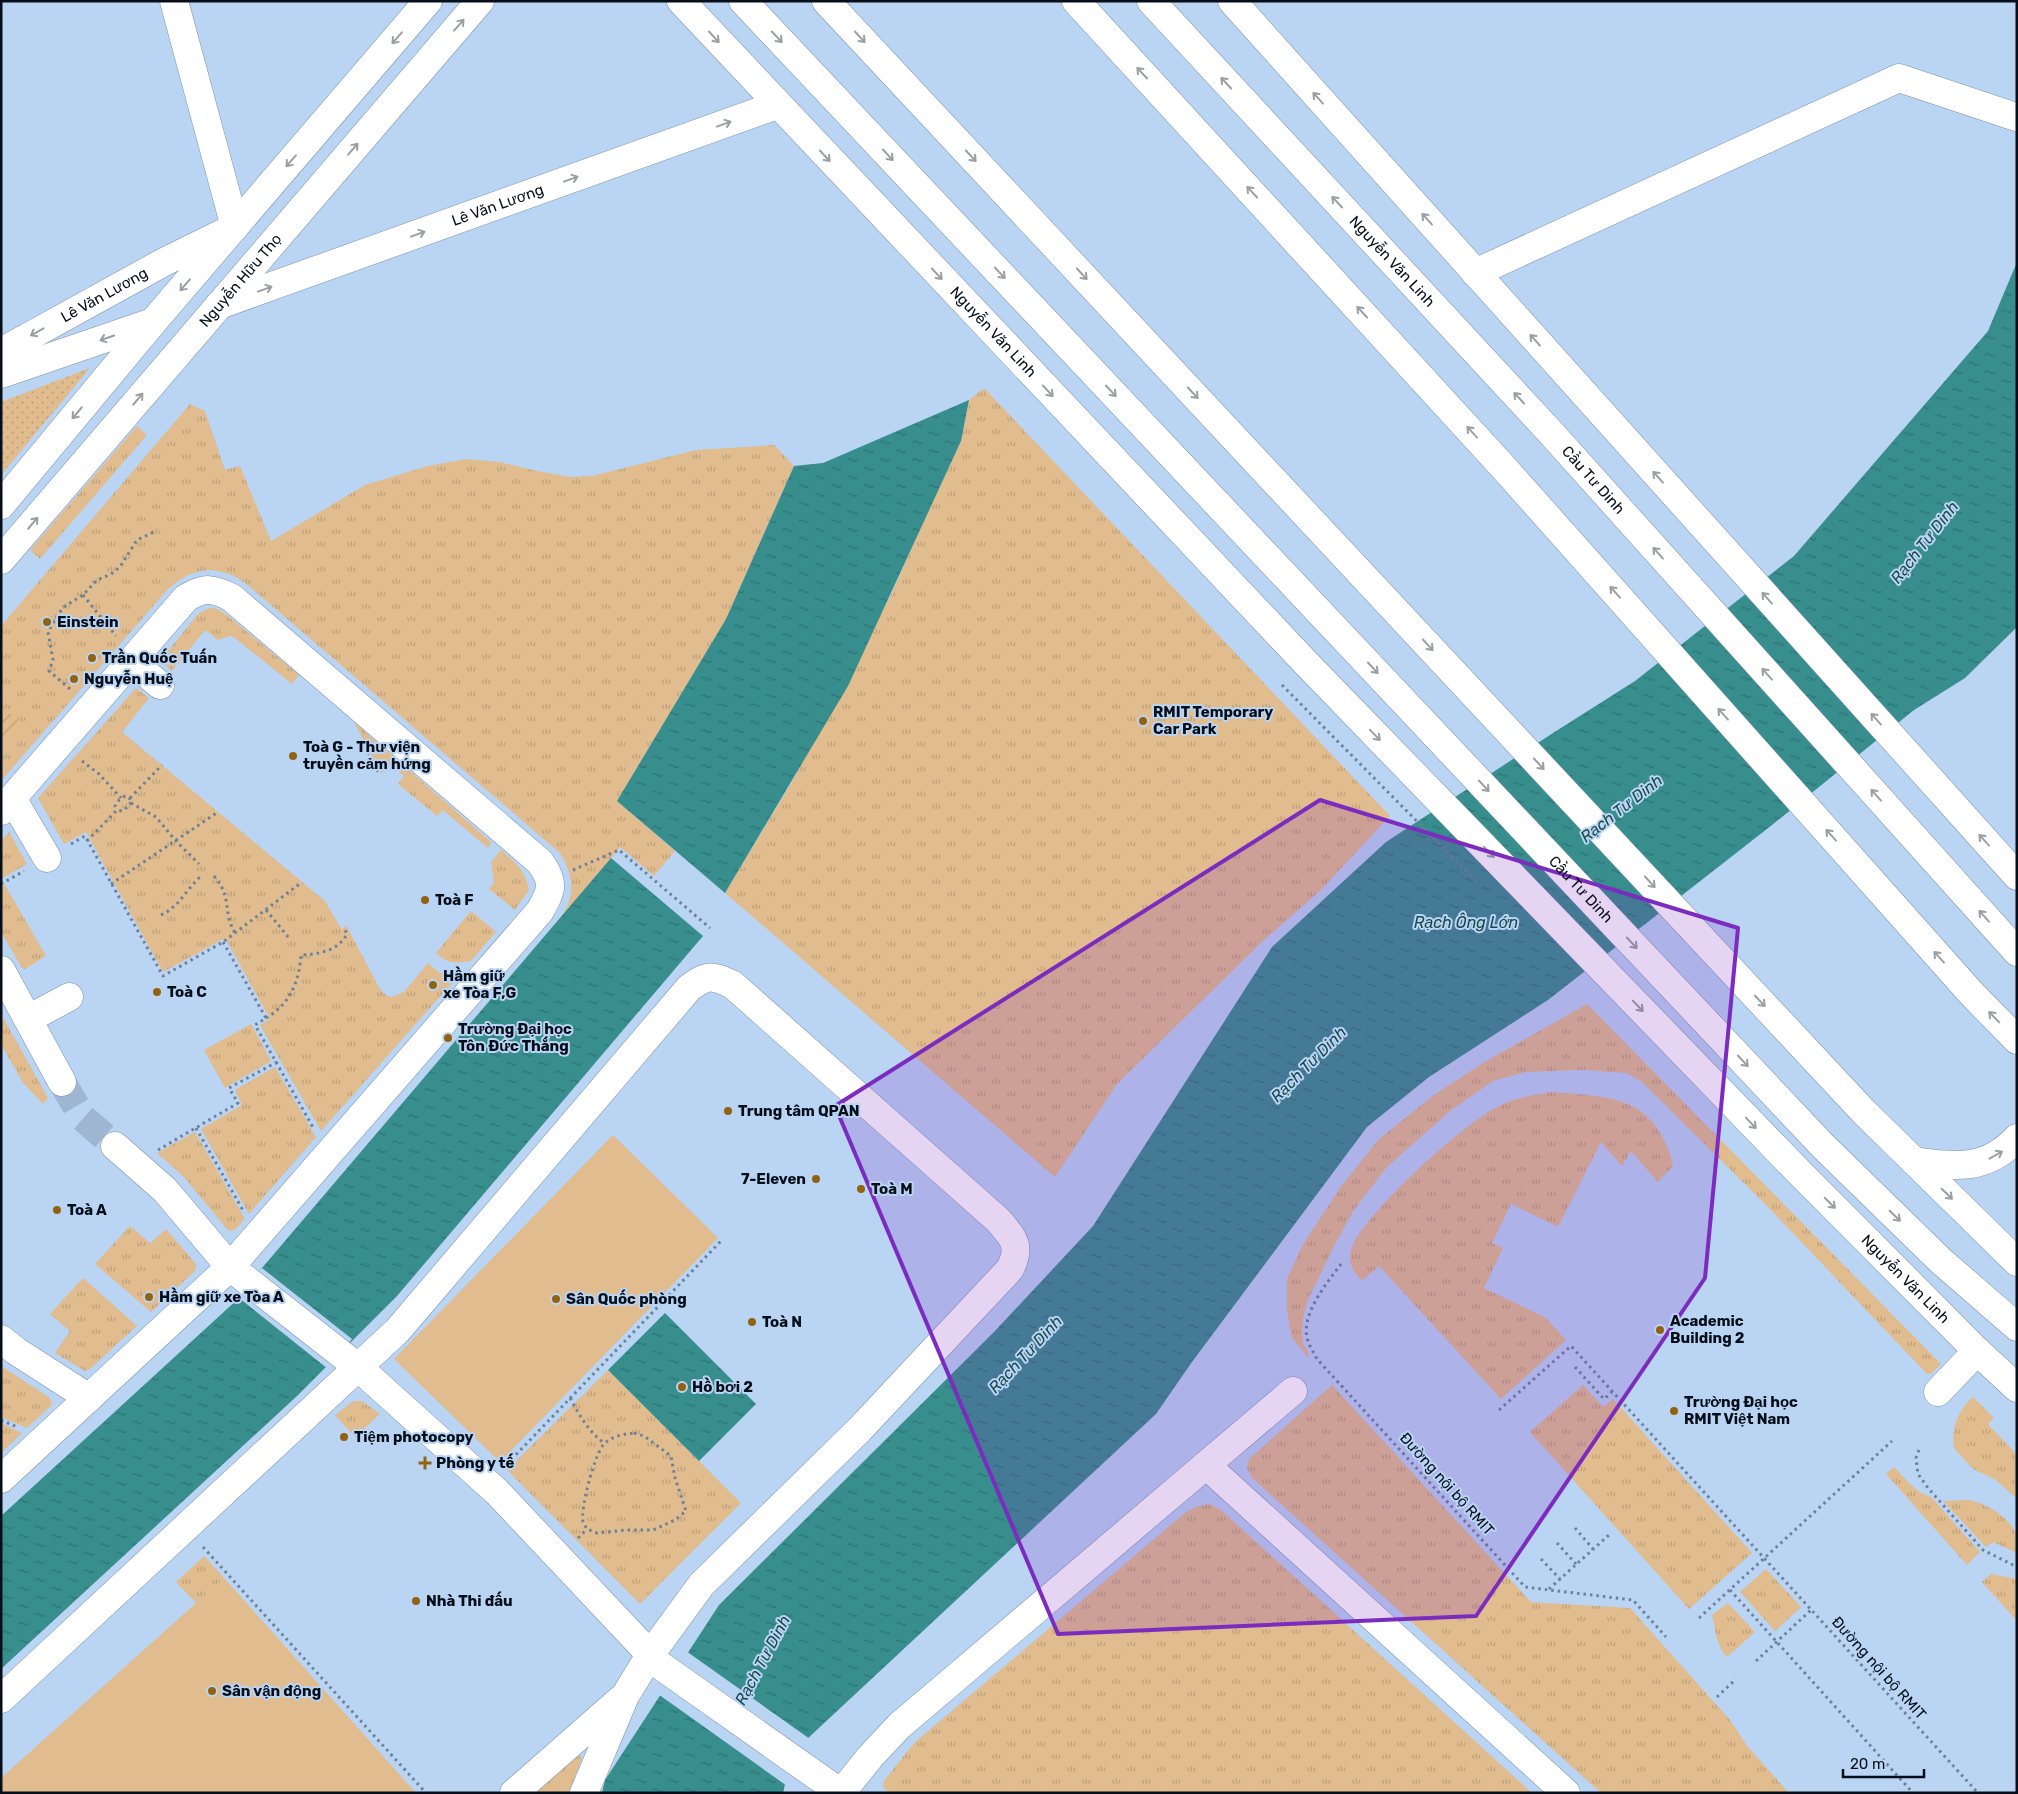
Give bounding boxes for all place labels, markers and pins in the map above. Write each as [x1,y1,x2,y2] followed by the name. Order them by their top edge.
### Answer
[57,613,119,631] place label: Einstein
[41,616,53,628] marker: Einstein
[102,648,217,667] place label: Trần Quốc Tuấn
[86,652,98,664] marker: Trần Quốc Tuấn
[84,670,173,688] place label: Nguyễn Huệ
[68,673,80,685] marker: Nguyễn Huệ
[1153,703,1273,738] place label: RMIT Temporary Car Park
[1137,715,1149,727] marker: RMIT Temporary Car Park
[303,738,431,773] place label: Toà G - Thư viện truyền cảm hứng
[287,750,299,762] marker: Toà G - Thư viện truyền cảm hứng
[435,891,474,909] place label: Toà F
[419,894,431,906] marker: Toà F
[443,966,516,1002] place label: Hầm giữ xe Tòa F,G
[427,979,439,991] marker: Hầm giữ xe Tòa F,G
[167,983,207,1001] place label: Toà C
[151,986,163,998] marker: Toà C
[458,1020,572,1055] place label: Trường Đại học Tôn Đức Thắng
[442,1032,454,1044] marker: Trường Đại học Tôn Đức Thắng
[738,1102,860,1120] place label: Trung tâm QPAN
[722,1105,734,1117] marker: Trung tâm QPAN
[741,1170,806,1188] place label: 7-Eleven
[810,1173,822,1185] marker: 7-Eleven
[871,1180,913,1198] place label: Toà M
[855,1183,867,1195] marker: Toà M
[67,1201,107,1219] place label: Toà A
[51,1204,63,1216] marker: Toà A
[159,1287,284,1306] place label: Hầm giữ xe Tòa A
[566,1289,687,1308] place label: Sân Quốc phòng
[143,1291,155,1303] marker: Hầm giữ xe Tòa A
[550,1293,562,1305] marker: Sân Quốc phòng
[1670,1312,1745,1347] place label: Academic Building 2
[762,1313,802,1331] place label: Toà N
[746,1316,758,1328] marker: Toà N
[1654,1324,1666,1336] marker: Academic Building 2
[692,1377,753,1396] place label: Hồ bơi 2
[676,1381,688,1393] marker: Hồ bơi 2
[1684,1393,1798,1428] place label: Trường Đại học RMIT Việt Nam
[1668,1405,1680,1417] marker: Trường Đại học RMIT Việt Nam
[354,1428,474,1446] place label: Tiệm photocopy
[338,1431,350,1443] marker: Tiệm photocopy
[436,1453,515,1472] place label: Phòng y tế
[418,1456,432,1470] marker: Phòng y tế
[426,1591,513,1610] place label: Nhà Thi đấu
[410,1595,422,1607] marker: Nhà Thi đấu
[222,1682,321,1700] place label: Sân vận động
[206,1685,218,1697] marker: Sân vận động

